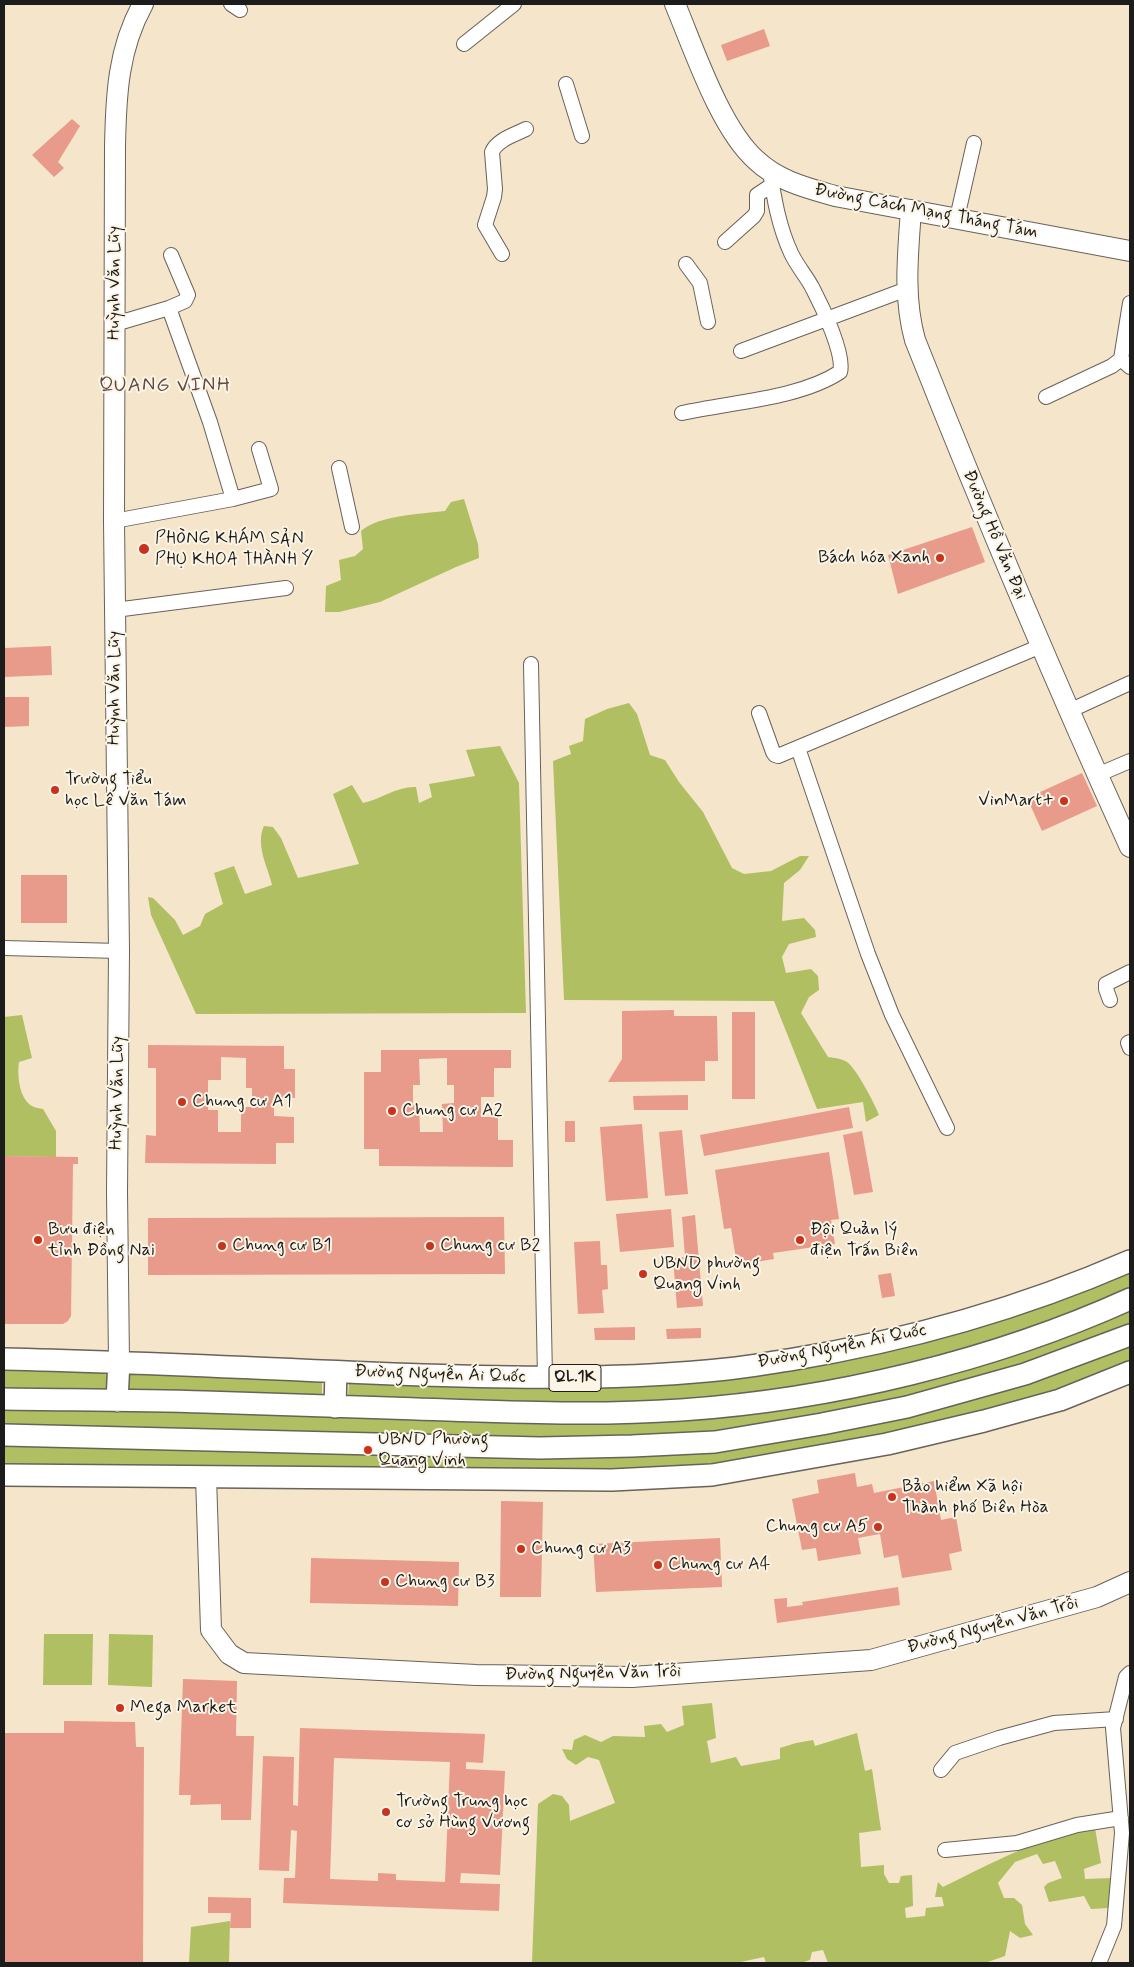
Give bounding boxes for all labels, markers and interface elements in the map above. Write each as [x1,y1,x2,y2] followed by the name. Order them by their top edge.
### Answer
[812,180,1040,244] street label: Đường Cách Mạng Tháng Tám
[104,226,126,340] street label: Huỳnh Văn Lũy
[97,375,233,399] district label: QUANG VINH
[957,467,1031,603] street label: Đường Hồ Văn Đại
[155,528,313,570] place label: PHÒNG KHÁM SẢN PHỤ KHOA THÀNH Ý
[137,542,151,556] marker: PHÒNG KHÁM SẢN PHỤ KHOA THÀNH Ý
[818,547,930,569] place label: Bách hóa Xanh
[934,552,946,564] marker: Bách hóa Xanh
[104,631,126,745] street label: Huỳnh Văn Lũy
[65,769,187,812] place label: Trường Tiểu học Lê Văn Tám
[49,784,61,796] marker: Trường Tiểu học Lê Văn Tám
[978,790,1054,812] place label: VinMart+
[1058,795,1070,807] marker: VinMart+
[106,1036,130,1150] street label: Huỳnh Văn Lũy
[192,1091,292,1113] place label: Chung cư A1
[176,1096,188,1108] marker: Chung cư A1
[402,1100,503,1122] place label: Chung cư A2
[386,1105,398,1117] marker: Chung cư A2
[48,1219,155,1262] place label: Bưu điện tỉnh Đồng Nai
[810,1219,918,1262] place label: Đội Quản lý điện Trấn Biên
[32,1234,44,1246] marker: Bưu điện tỉnh Đồng Nai
[794,1234,806,1246] marker: Đội Quản lý điện Trấn Biên
[232,1235,331,1257] place label: Chung cư B1
[440,1235,540,1257] place label: Chung cư B2
[216,1240,228,1252] marker: Chung cư B1
[424,1240,436,1252] marker: Chung cư B2
[653,1253,760,1296] place label: UBND phường Quang Vinh
[637,1268,649,1280] marker: UBND phường Quang Vinh
[756,1320,928,1374] street label: Đường Nguyễn Ái Quốc
[354,1361,526,1389] street label: Đường Nguyễn Ái Quốc
[549,1365,601,1392] road number: QL.1K
[378,1429,489,1472] place label: UBND Phường Quang Vinh
[362,1444,374,1456] marker: UBND Phường Quang Vinh
[902,1476,1049,1518] place label: Bảo hiểm Xã hội Thành phố Biên Hòa
[886,1491,898,1503] marker: Bảo hiểm Xã hội Thành phố Biên Hòa
[765,1516,868,1538] place label: Chung cư A5
[872,1521,884,1533] marker: Chung cư A5
[531,1538,631,1560] place label: Chung cư A3
[515,1543,527,1555] marker: Chung cư A3
[668,1554,770,1576] place label: Chung cư A4
[652,1559,664,1571] marker: Chung cư A4
[395,1571,495,1593] place label: Chung cư B3
[379,1576,391,1588] marker: Chung cư B3
[905,1593,1081,1659] street label: Đường Nguyễn Văn Trỗi
[505,1662,681,1686] street label: Đường Nguyễn Văn Trỗi
[130,1697,237,1719] place label: Mega Market
[114,1702,126,1714] marker: Mega Market
[396,1791,530,1834] place label: Trường Trung học cơ sở Hùng Vương
[380,1806,392,1818] marker: Trường Trung học cơ sở Hùng Vương

